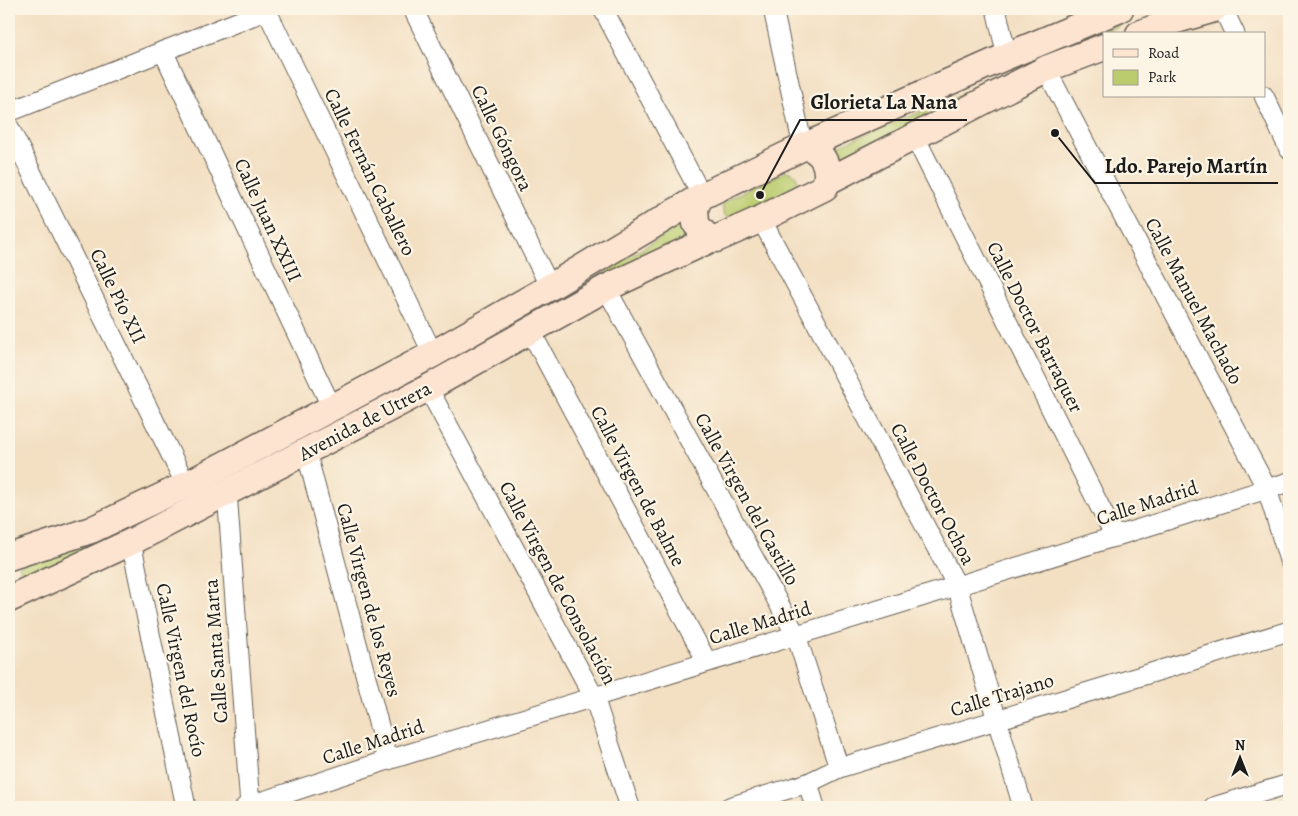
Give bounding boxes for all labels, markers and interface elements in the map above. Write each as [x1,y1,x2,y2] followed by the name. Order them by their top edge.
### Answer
[1103,32,1266,98] legend
[1148,43,1180,63] text: Road
[1148,67,1177,87] text: Park
[465,80,540,196] street label: Calle Góngora
[318,84,422,260] street label: Calle Fernán Caballero
[800,84,967,120] callout: Glorieta La Nana
[810,88,958,116] text: Glorieta La Nana
[1095,147,1278,183] callout: Ldo. Parejo Martín
[1105,152,1268,180] text: Ldo. Parejo Martín
[228,154,308,286] street label: Calle Juan XXIII
[1139,213,1249,389] street label: Calle Manuel Machado
[980,237,1090,417] street label: Calle Doctor Barraquer
[83,244,153,348] street label: Calle Pío XII
[293,374,437,468] street label: Avenida de Utrera
[584,401,692,571] street label: Calle Virgen de Balme
[688,408,806,590] street label: Calle Virgen del Castillo
[884,418,982,570] street label: Calle Doctor Ochoa
[1093,474,1202,532] street label: Calle Madrid
[493,476,623,690] street label: Calle Virgen de Consolación
[330,500,408,700] street label: Calle Virgen de los Reyes
[197,577,235,724] street label: Calle Santa Marta
[149,580,213,760] street label: Calle Virgen del Rocío
[706,595,815,651] street label: Calle Madrid
[947,666,1057,724] street label: Calle Trajano
[319,713,428,771] street label: Calle Madrid
[1216,734,1266,784] north arrow
[1235,736,1245,755] text: N

